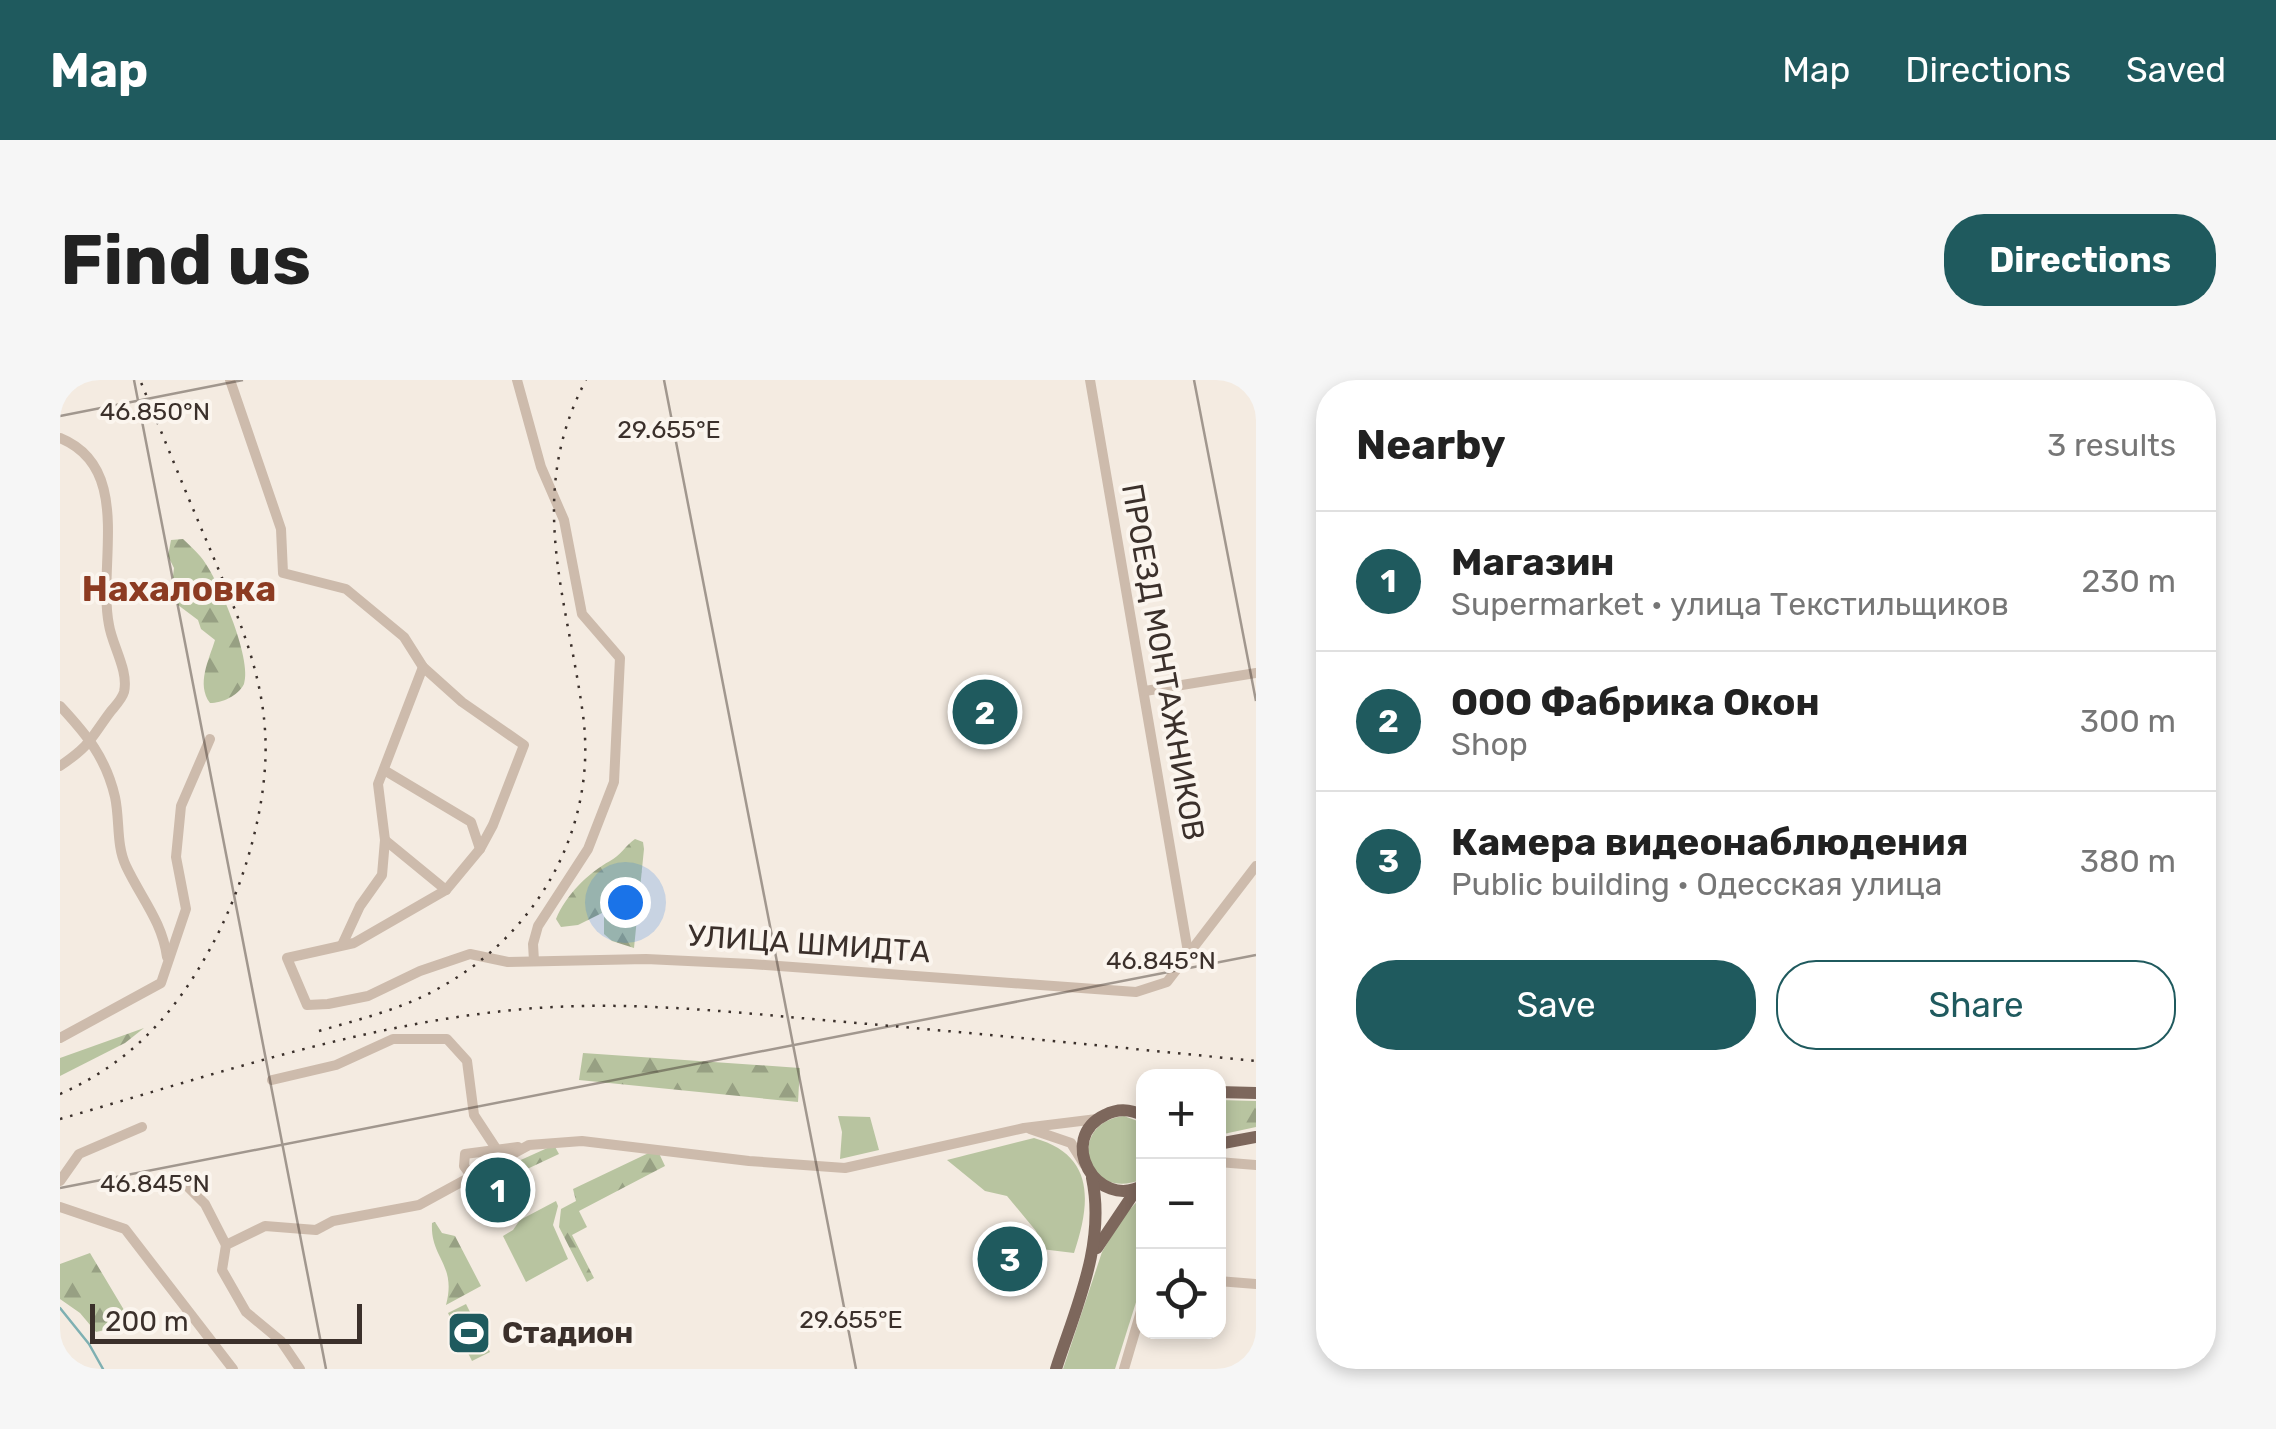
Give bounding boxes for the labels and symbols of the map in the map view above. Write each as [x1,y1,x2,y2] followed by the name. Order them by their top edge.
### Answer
[100,397,210,426] text: 46.850°N
[617,415,721,444] text: 29.655°E
[1114,481,1212,843] street label: ПРОЕЗД МОНТАЖНИКОВ
[82,568,276,610] district label: Нахаловка
[952,674,1018,750] pin: 2
[600,877,651,928] your location
[686,918,932,970] street label: УЛИЦА ШМИДТА
[1106,946,1216,975] text: 46.845°N
[466,1152,530,1228] pin: 1
[100,1169,210,1198] text: 46.845°N
[978,1222,1042,1296] pin: 3
[90,1299,362,1344] scale bar
[799,1305,903,1334] text: 29.655°E
[446,1310,492,1356] sports icon: Стадион
[502,1315,634,1351] place label: Стадион

